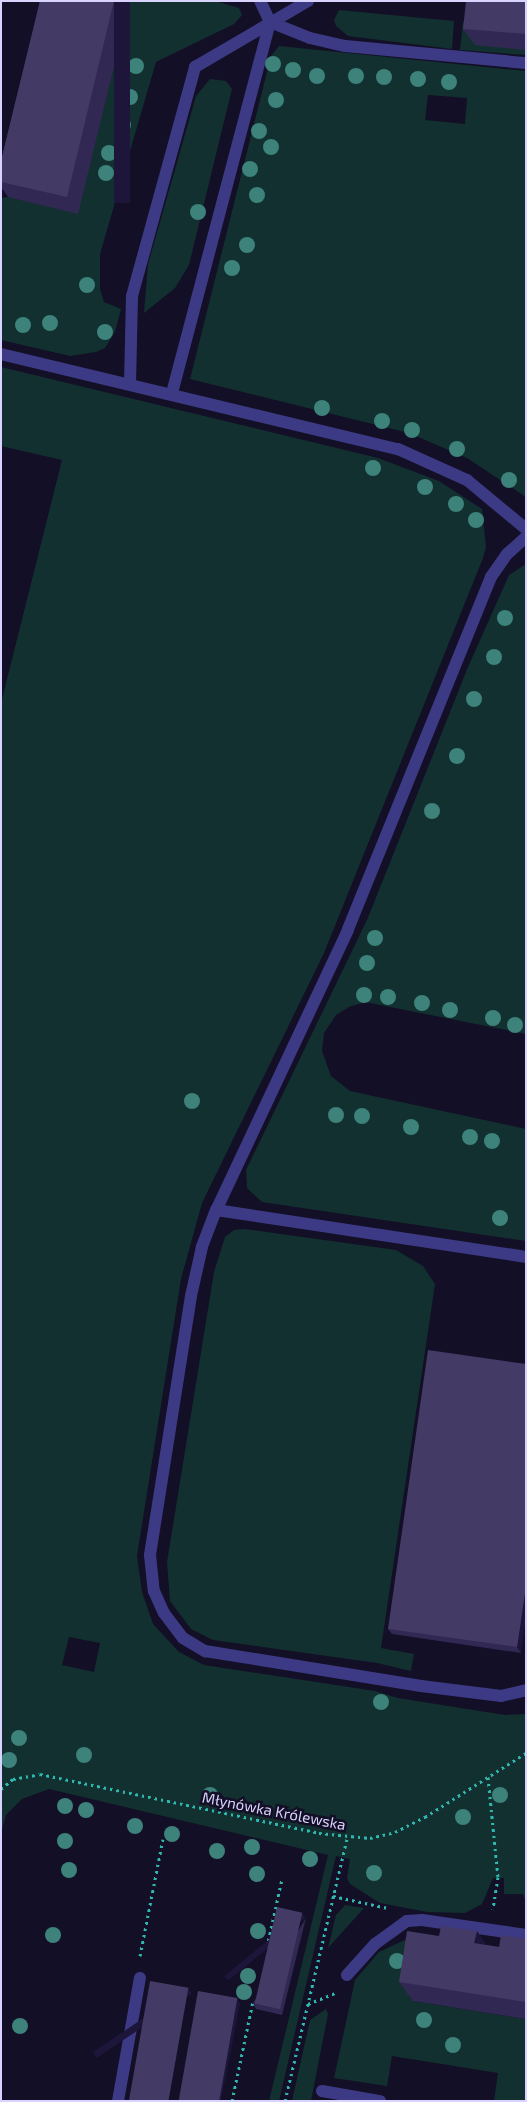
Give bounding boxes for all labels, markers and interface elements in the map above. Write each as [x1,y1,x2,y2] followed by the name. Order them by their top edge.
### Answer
[201,1788,347,1834] street label: Młynówka Królewska

